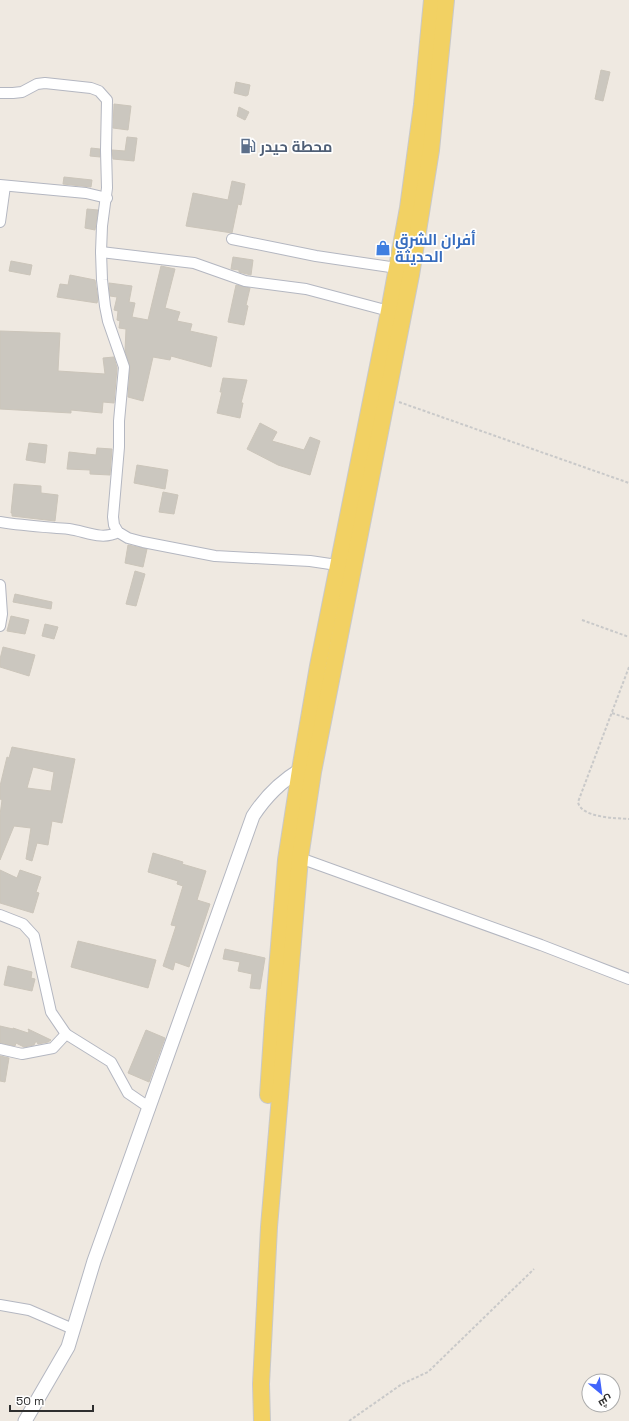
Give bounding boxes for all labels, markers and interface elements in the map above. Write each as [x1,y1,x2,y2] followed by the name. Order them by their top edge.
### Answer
[239,137,257,155] fuel station icon: محطة حيدر
[259,137,332,156] place label: محطة حيدر
[395,230,476,266] place label: أفران الشرق الحديثة
[374,239,392,257] shop icon: أفران الشرق الحديثة
[581,1373,621,1413] north arrow
[10,1387,93,1413] scale bar
[596,1392,615,1411] text: ش
[16,1393,44,1409] text: 50 m

